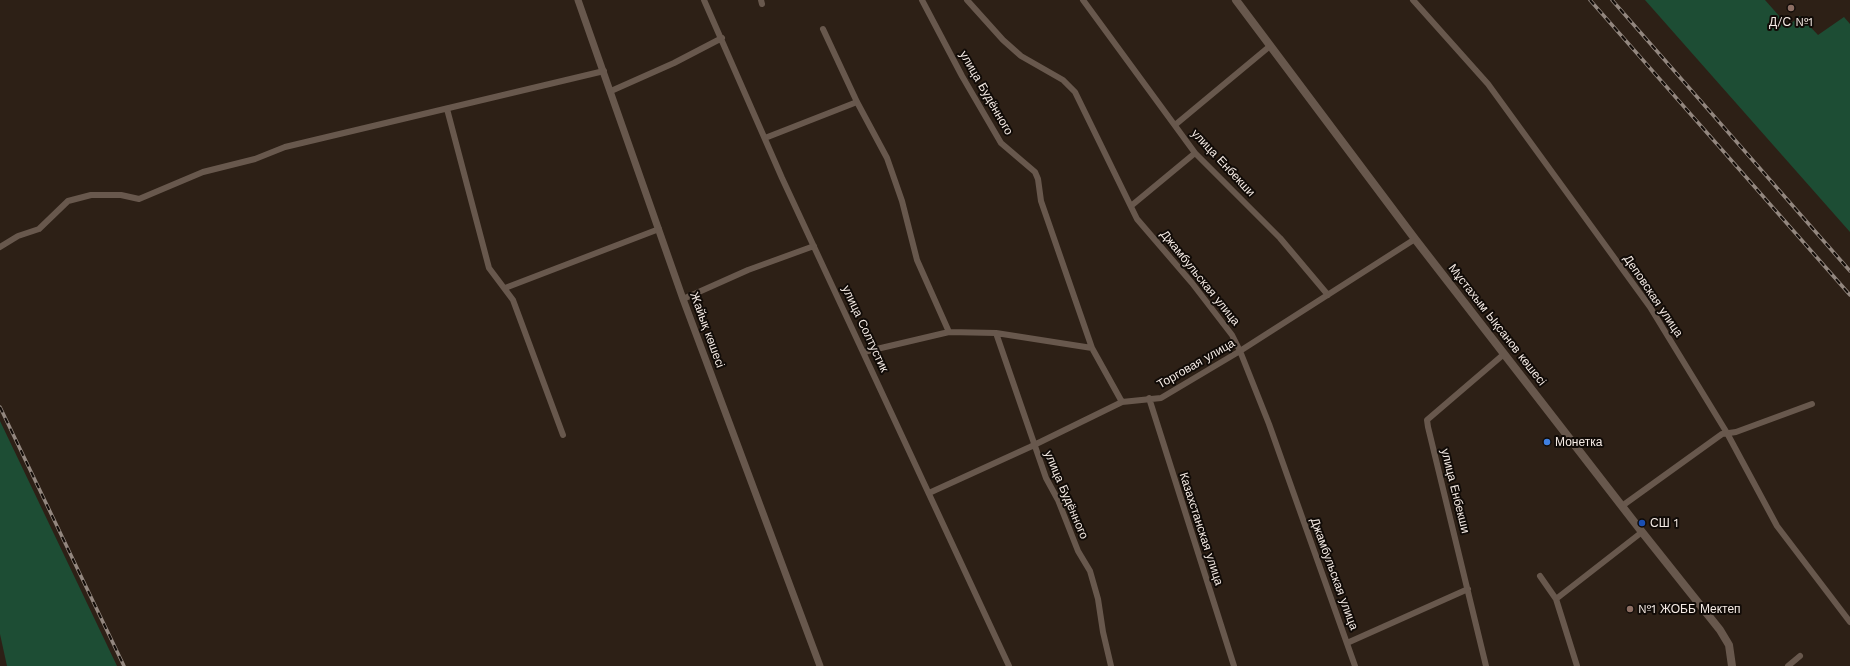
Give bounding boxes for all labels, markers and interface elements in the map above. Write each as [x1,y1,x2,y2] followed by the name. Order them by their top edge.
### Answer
[1786,3,1796,13] marker: Д/С №1
[1769,15,1813,29] place label: Д/С №1
[956,48,1016,138] street label: улица Будённого
[1188,126,1258,200] street label: улица Енбекши
[1157,227,1243,329] street label: Джамбульская улица
[1620,252,1686,340] street label: Деповская улица
[1445,261,1549,389] street label: Мұстахым Ықсанов көшесі
[839,283,891,375] street label: улица Солтустик
[687,290,727,370] street label: Жайық көшесі
[1155,336,1237,392] street label: Торговая улица
[1555,435,1602,449] place label: Монетка
[1542,437,1552,447] marker: Монетка
[1438,447,1472,535] street label: улица Енбекши
[1041,449,1091,541] street label: улица Будённого
[1176,471,1226,587] street label: Казахстанская улица
[1307,516,1361,632] street label: Джамбульская улица
[1650,516,1678,530] place label: СШ 1
[1637,518,1647,528] marker: СШ 1
[1638,602,1741,616] place label: №1 ЖОББ Мектеп
[1625,604,1635,614] marker: №1 ЖОББ Мектеп

